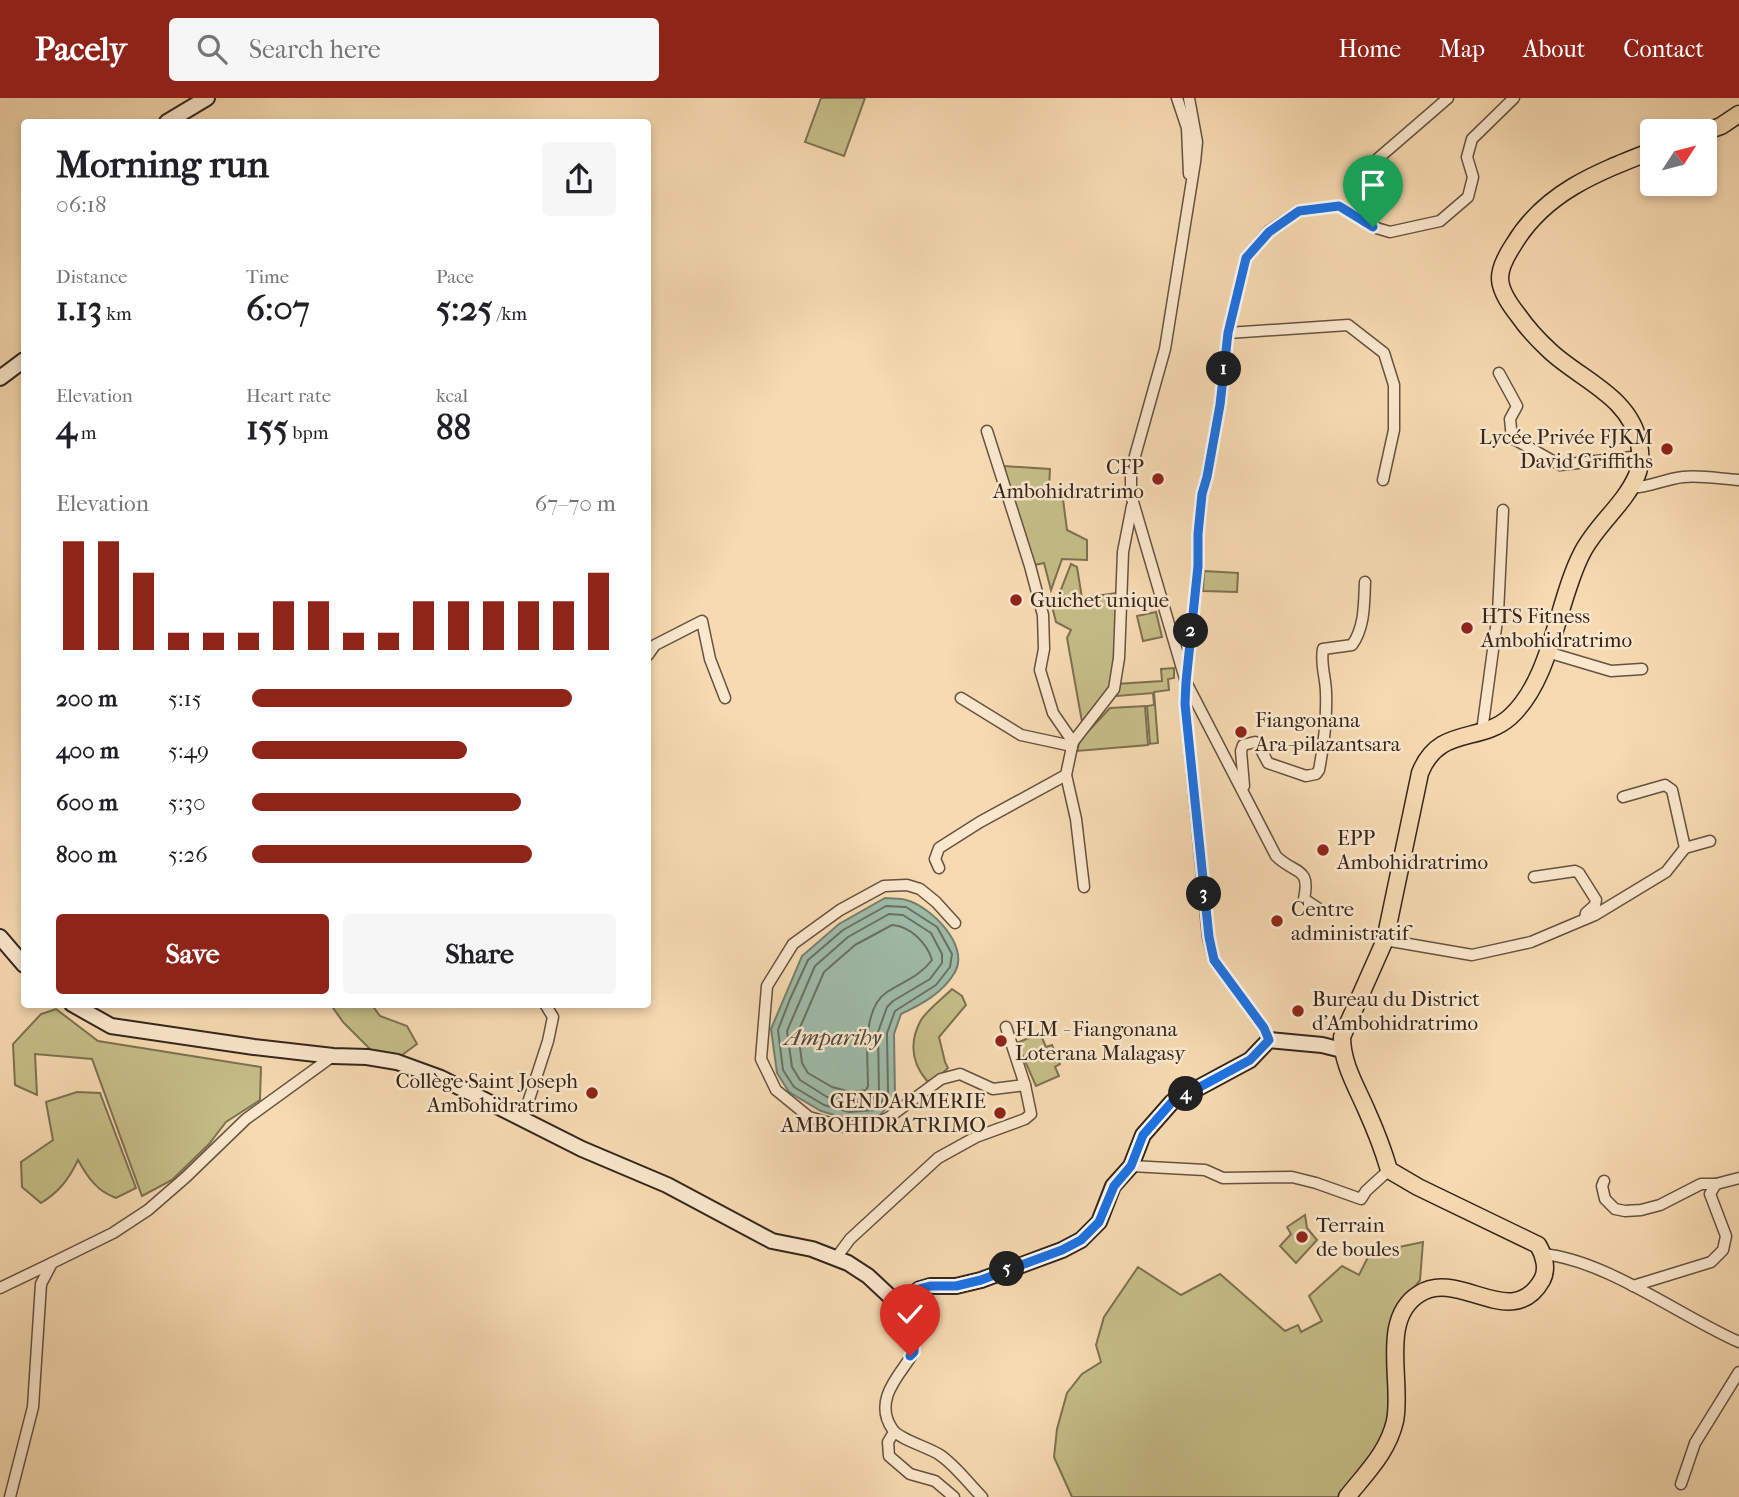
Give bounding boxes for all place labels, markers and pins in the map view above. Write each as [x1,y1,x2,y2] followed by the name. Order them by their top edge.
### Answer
[1343,155,1403,227] pin
[1206,352,1242,386] pin: 1
[1479,425,1653,473] place label: Lycée Privée FJKM David Griffiths
[1659,441,1675,457] marker: Lycée Privée FJKM David Griffiths
[992,455,1144,503] place label: CFP Ambohidratrimo
[1150,471,1166,487] marker: CFP Ambohidratrimo
[1030,588,1169,612] place label: Guichet unique
[1008,592,1024,608] marker: Guichet unique
[1480,604,1632,652] place label: HTS Fitness Ambohidratrimo
[1174,614,1208,648] pin: 2
[1459,620,1475,636] marker: HTS Fitness Ambohidratrimo
[1254,708,1401,756] place label: Fiangonana Ara-pilazantsara
[1233,724,1249,740] marker: Fiangonana Ara-pilazantsara
[1336,826,1488,874] place label: EPP Ambohidratrimo
[1315,842,1331,858] marker: EPP Ambohidratrimo
[1186,876,1222,912] pin: 3
[1291,897,1413,945] place label: Centre administratif
[1269,913,1285,929] marker: Centre administratif
[1312,987,1480,1035] place label: Bureau du District d'Ambohidratrimo
[1290,1003,1306,1019] marker: Bureau du District d'Ambohidratrimo
[1015,1017,1186,1065] place label: FLM - Fiangonana Loterana Malagasy
[993,1033,1009,1049] marker: FLM - Fiangonana Loterana Malagasy
[395,1069,578,1117] place label: Collège Saint Joseph Ambohidratrimo
[1168,1076,1204,1112] pin: 4
[584,1085,600,1101] marker: Collège Saint Joseph Ambohidratrimo
[780,1089,986,1137] place label: GENDARMERIE AMBOHIDRATRIMO
[992,1105,1008,1121] marker: GENDARMERIE AMBOHIDRATRIMO
[1316,1213,1400,1261] place label: Terrain de boules
[1294,1229,1310,1245] marker: Terrain de boules
[990,1252,1024,1286] pin: 5
[880,1284,940,1356] pin

